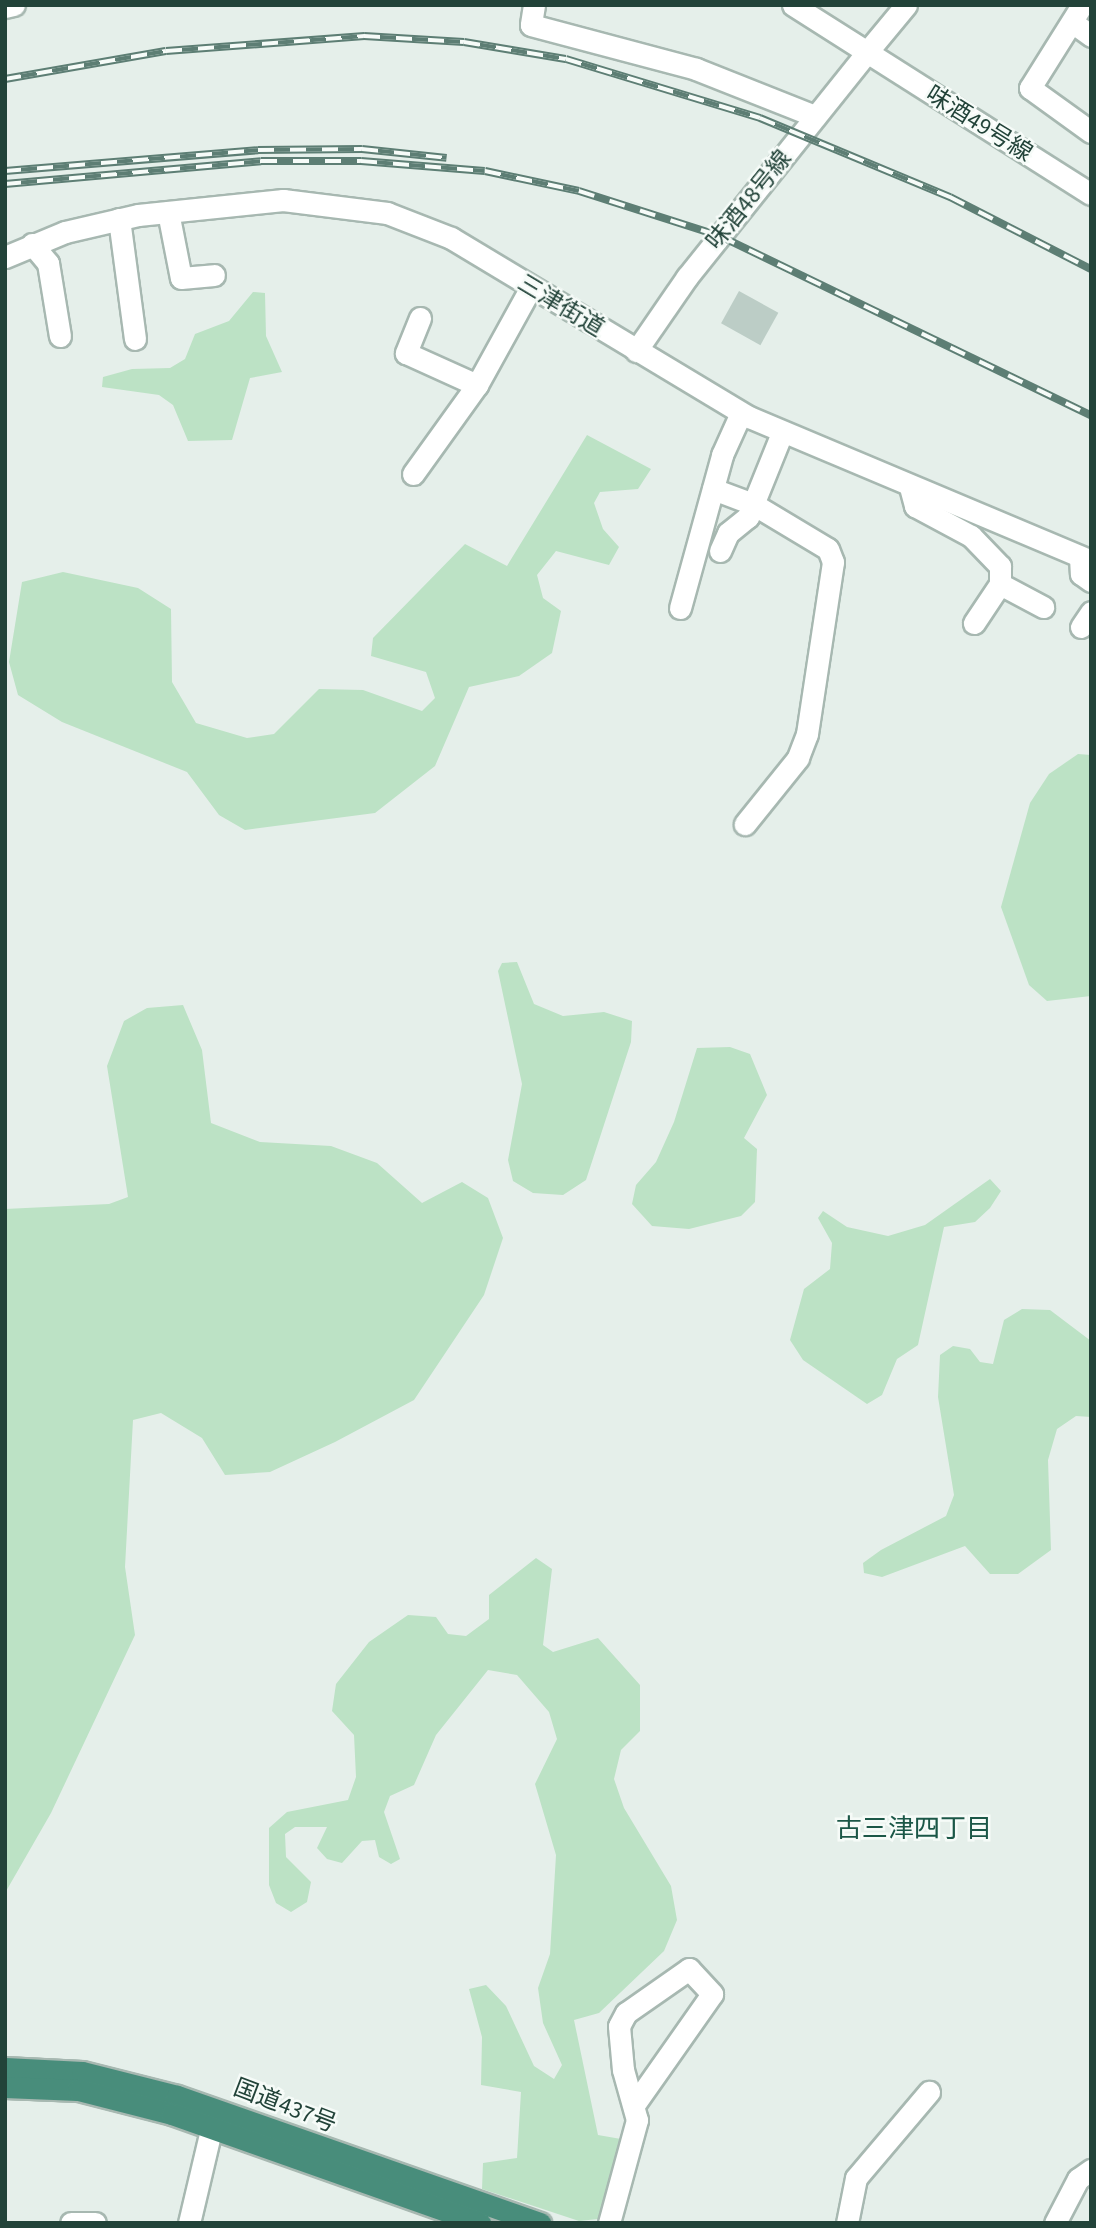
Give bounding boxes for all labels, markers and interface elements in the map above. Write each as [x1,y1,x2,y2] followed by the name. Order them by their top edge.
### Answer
[921,80,1037,168] street label: 味酒49号線
[700,144,798,256] street label: 味酒48号線
[512,269,610,343] street label: 三津街道
[836,1813,992,1845] district label: 古三津四丁目
[230,2073,340,2139] street label: 国道437号

